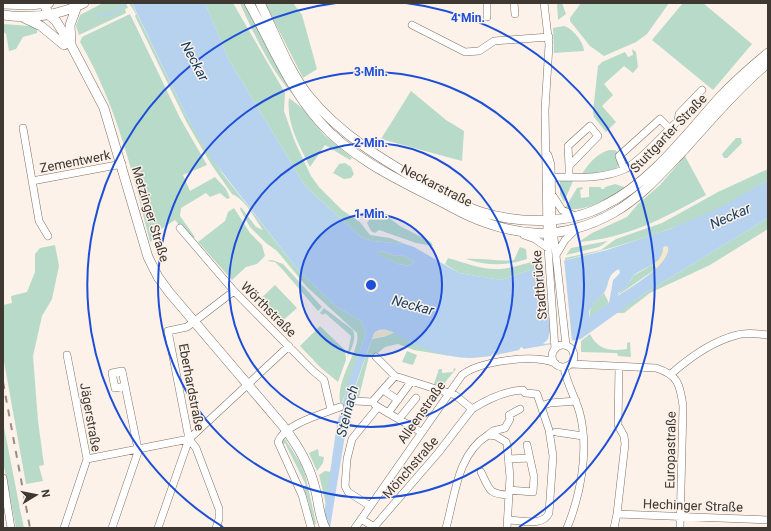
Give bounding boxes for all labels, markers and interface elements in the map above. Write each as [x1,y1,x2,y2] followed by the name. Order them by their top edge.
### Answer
[451,11,485,25] text: 4 Min.
[178,38,212,84] water label: Neckar
[354,65,388,79] text: 3 Min.
[627,91,710,176] street label: Stuttgarter Straße
[354,136,388,150] text: 2 Min.
[38,147,112,176] street label: Zementwerk
[399,161,475,210] street label: Neckarstraße
[129,165,172,264] street label: Metzinger Straße
[707,200,753,232] water label: Neckar
[354,207,388,221] text: 1 Min.
[529,250,550,320] street label: Stadtbrücke
[364,278,378,292] centre of rings
[238,279,299,340] street label: Wörthstraße
[390,292,436,318] water label: Neckar
[176,342,207,432] street label: Eberhardstraße
[394,378,448,446] street label: Alleenstraße
[77,381,104,453] street label: Jägerstraße
[333,384,361,438] water label: Steinach
[662,411,679,489] street label: Europastraße
[380,433,441,501] street label: Mönchstraße
[16,475,56,515] north arrow
[38,488,52,499] text: N
[643,496,743,515] street label: Hechinger Straße

